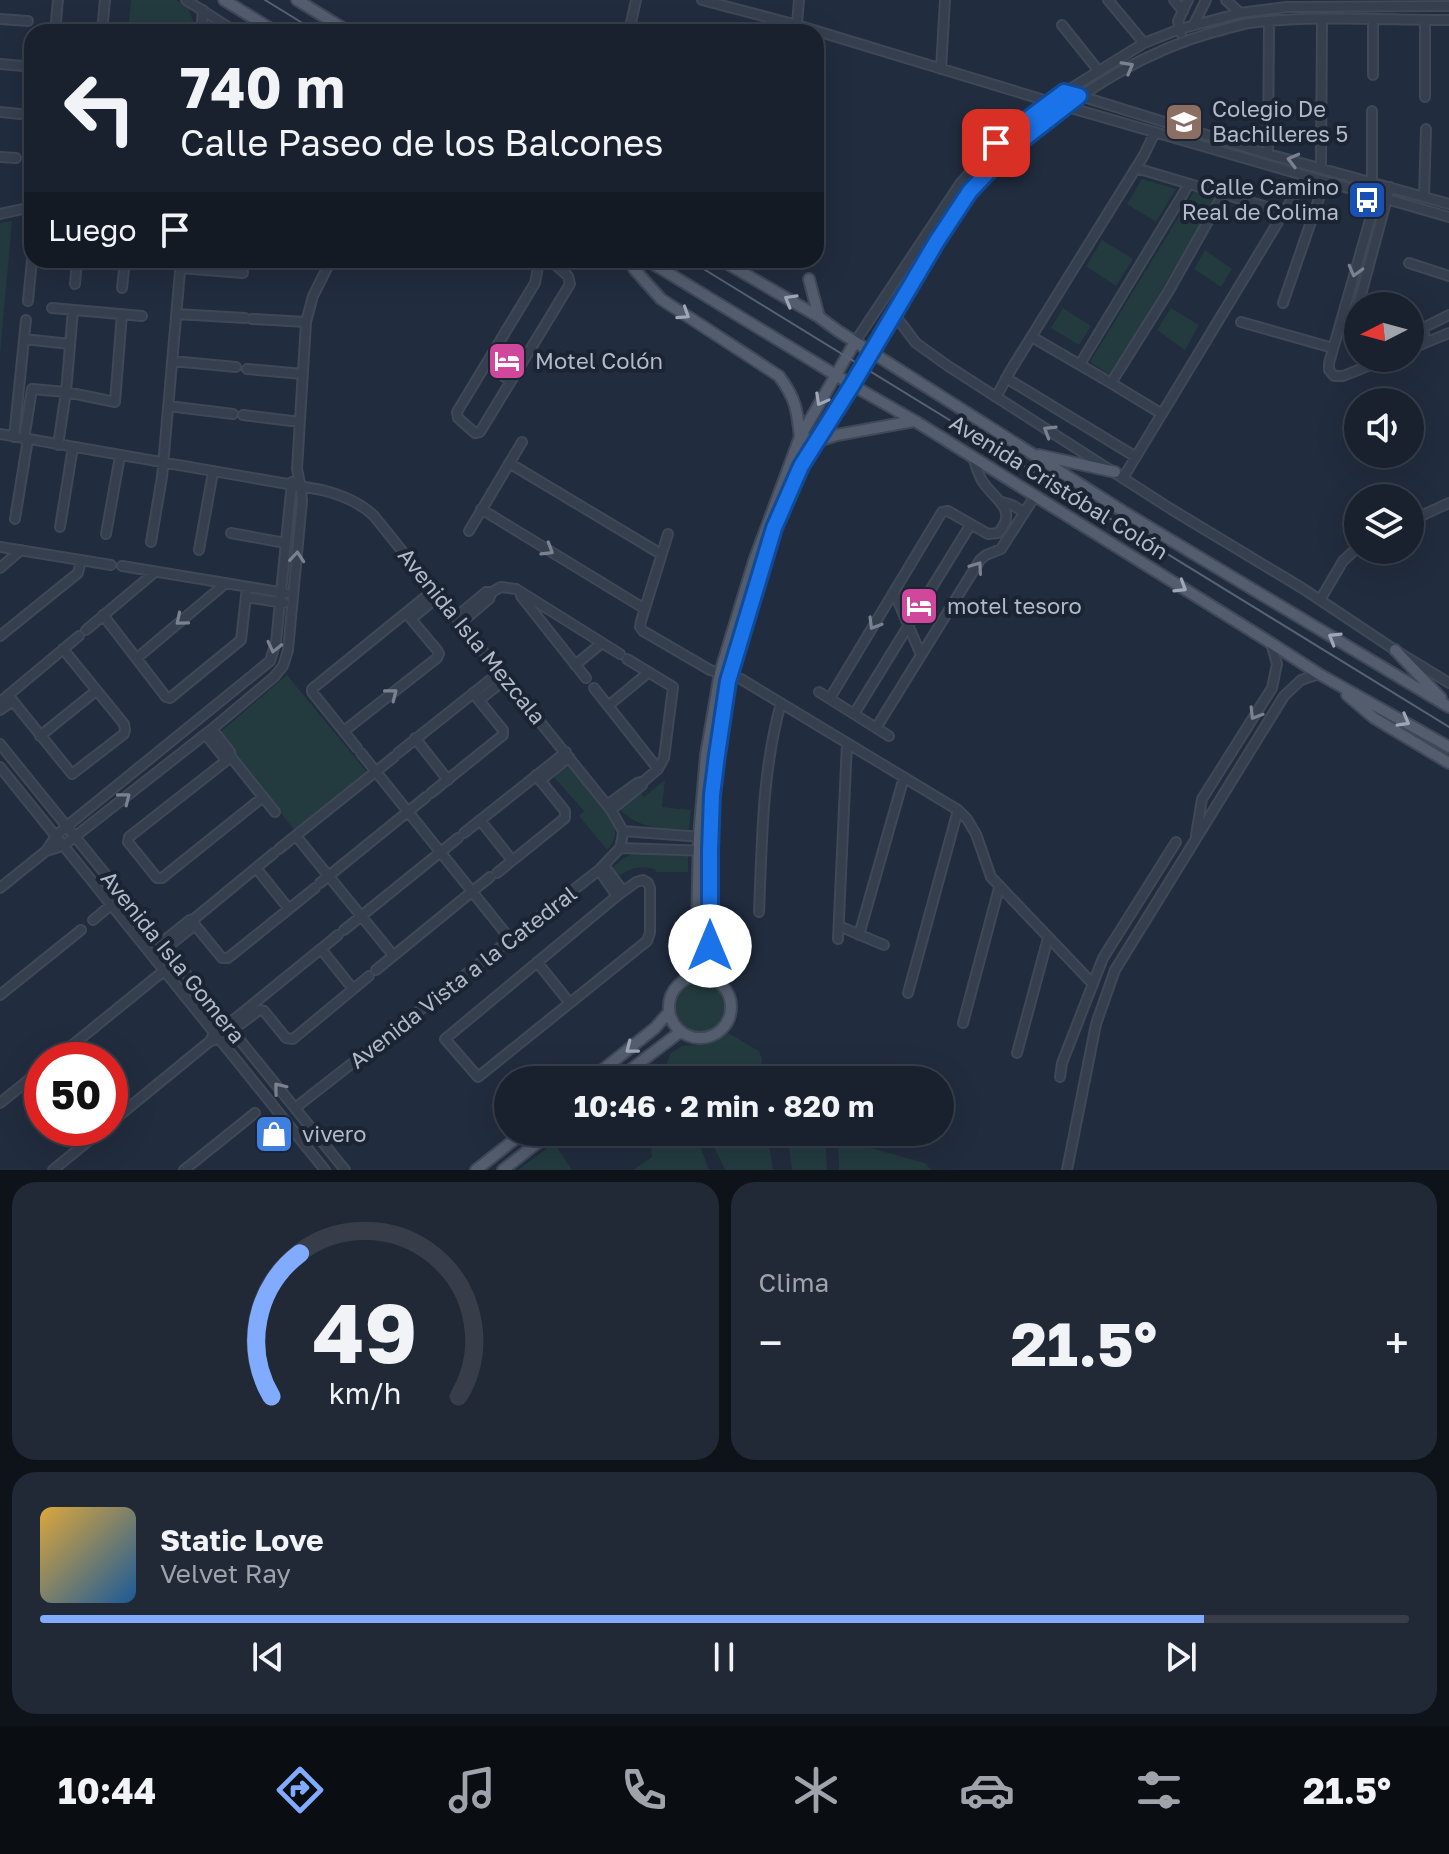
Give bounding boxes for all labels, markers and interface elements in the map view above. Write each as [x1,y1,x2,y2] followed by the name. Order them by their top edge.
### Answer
[180,53,345,120] text: 740 m
[48,56,152,160] icon: left
[1120,61,1135,76] one-way arrow
[1212,95,1348,147] place label: Colegio De Bachilleres 5
[1163,101,1205,143] school or university icon: Colegio De Bachilleres 5
[962,109,1030,177] pin
[180,121,663,164] text: Calle Paseo de los Balcones
[974,121,1018,165] icon: arrive
[1287,153,1301,170] one-way arrow
[1182,173,1339,225] place label: Calle Camino Real de Colima
[1346,179,1388,221] bus stop icon: Calle Camino Real de Colima
[153,208,197,252] icon: arrive
[48,212,137,248] text: Luego
[1348,264,1364,278] one-way arrow
[1344,292,1424,372] north arrow
[1344,292,1424,564] map controls
[784,294,799,310] one-way arrow
[675,304,690,319] one-way arrow
[486,340,528,382] hotel icon: Motel Colón
[535,347,663,374] place label: Motel Colón
[1344,388,1424,468] button: sound
[815,392,831,406] one-way arrow
[945,408,1173,565] street label: Avenida Cristóbal Colón
[1043,426,1058,441] one-way arrow
[1344,484,1424,564] button: layers
[539,540,554,556] one-way arrow
[393,542,552,729] street label: Avenida Isla Mezcala
[288,551,305,564] one-way arrow
[967,561,982,575] one-way arrow
[1173,577,1187,592] one-way arrow
[898,585,940,627] hotel icon: motel tesoro
[947,592,1082,619] place label: motel tesoro
[176,610,190,625] one-way arrow
[869,615,884,630] one-way arrow
[1328,632,1343,648] one-way arrow
[266,639,283,653] one-way arrow
[383,689,398,703] one-way arrow
[1250,705,1265,720] one-way arrow
[1395,711,1409,727] one-way arrow
[116,793,131,807] one-way arrow
[95,865,251,1048] street label: Avenida Isla Gomera
[344,879,582,1074] street label: Avenida Vista a la Catedral
[668,904,752,988] position arrow
[625,1038,640,1052] one-way arrow
[24,1042,128,1146] speed limit sign: 50
[274,1082,288,1097] one-way arrow
[574,1088,874,1124] text: 10:46 · 2 min · 820 m
[253,1113,295,1155] shop icon: vivero
[302,1120,366,1147] place label: vivero
[759,1267,829,1298] text: Clima
[313,1281,418,1381] text: 49
[1010,1307,1157,1379] text: 21.5°
[759,1316,783,1369] text: −
[1385,1316,1409,1369] text: +
[329,1376,402,1410] text: km/h
[160,1522,324,1558] text: Static Love
[160,1558,291,1589] text: Velvet Ray
[246,1635,290,1679] icon: previous
[702,1635,746,1679] icon: pause
[1159,1635,1203,1679] icon: next
[272,1762,328,1818] icon: directions
[444,1762,500,1818] icon: music
[616,1762,672,1818] icon: phone
[788,1762,844,1818] icon: climate
[959,1762,1015,1818] icon: car
[1131,1762,1187,1818] icon: filters
[58,1769,156,1812] text: 10:44
[1303,1769,1391,1812] text: 21.5°

